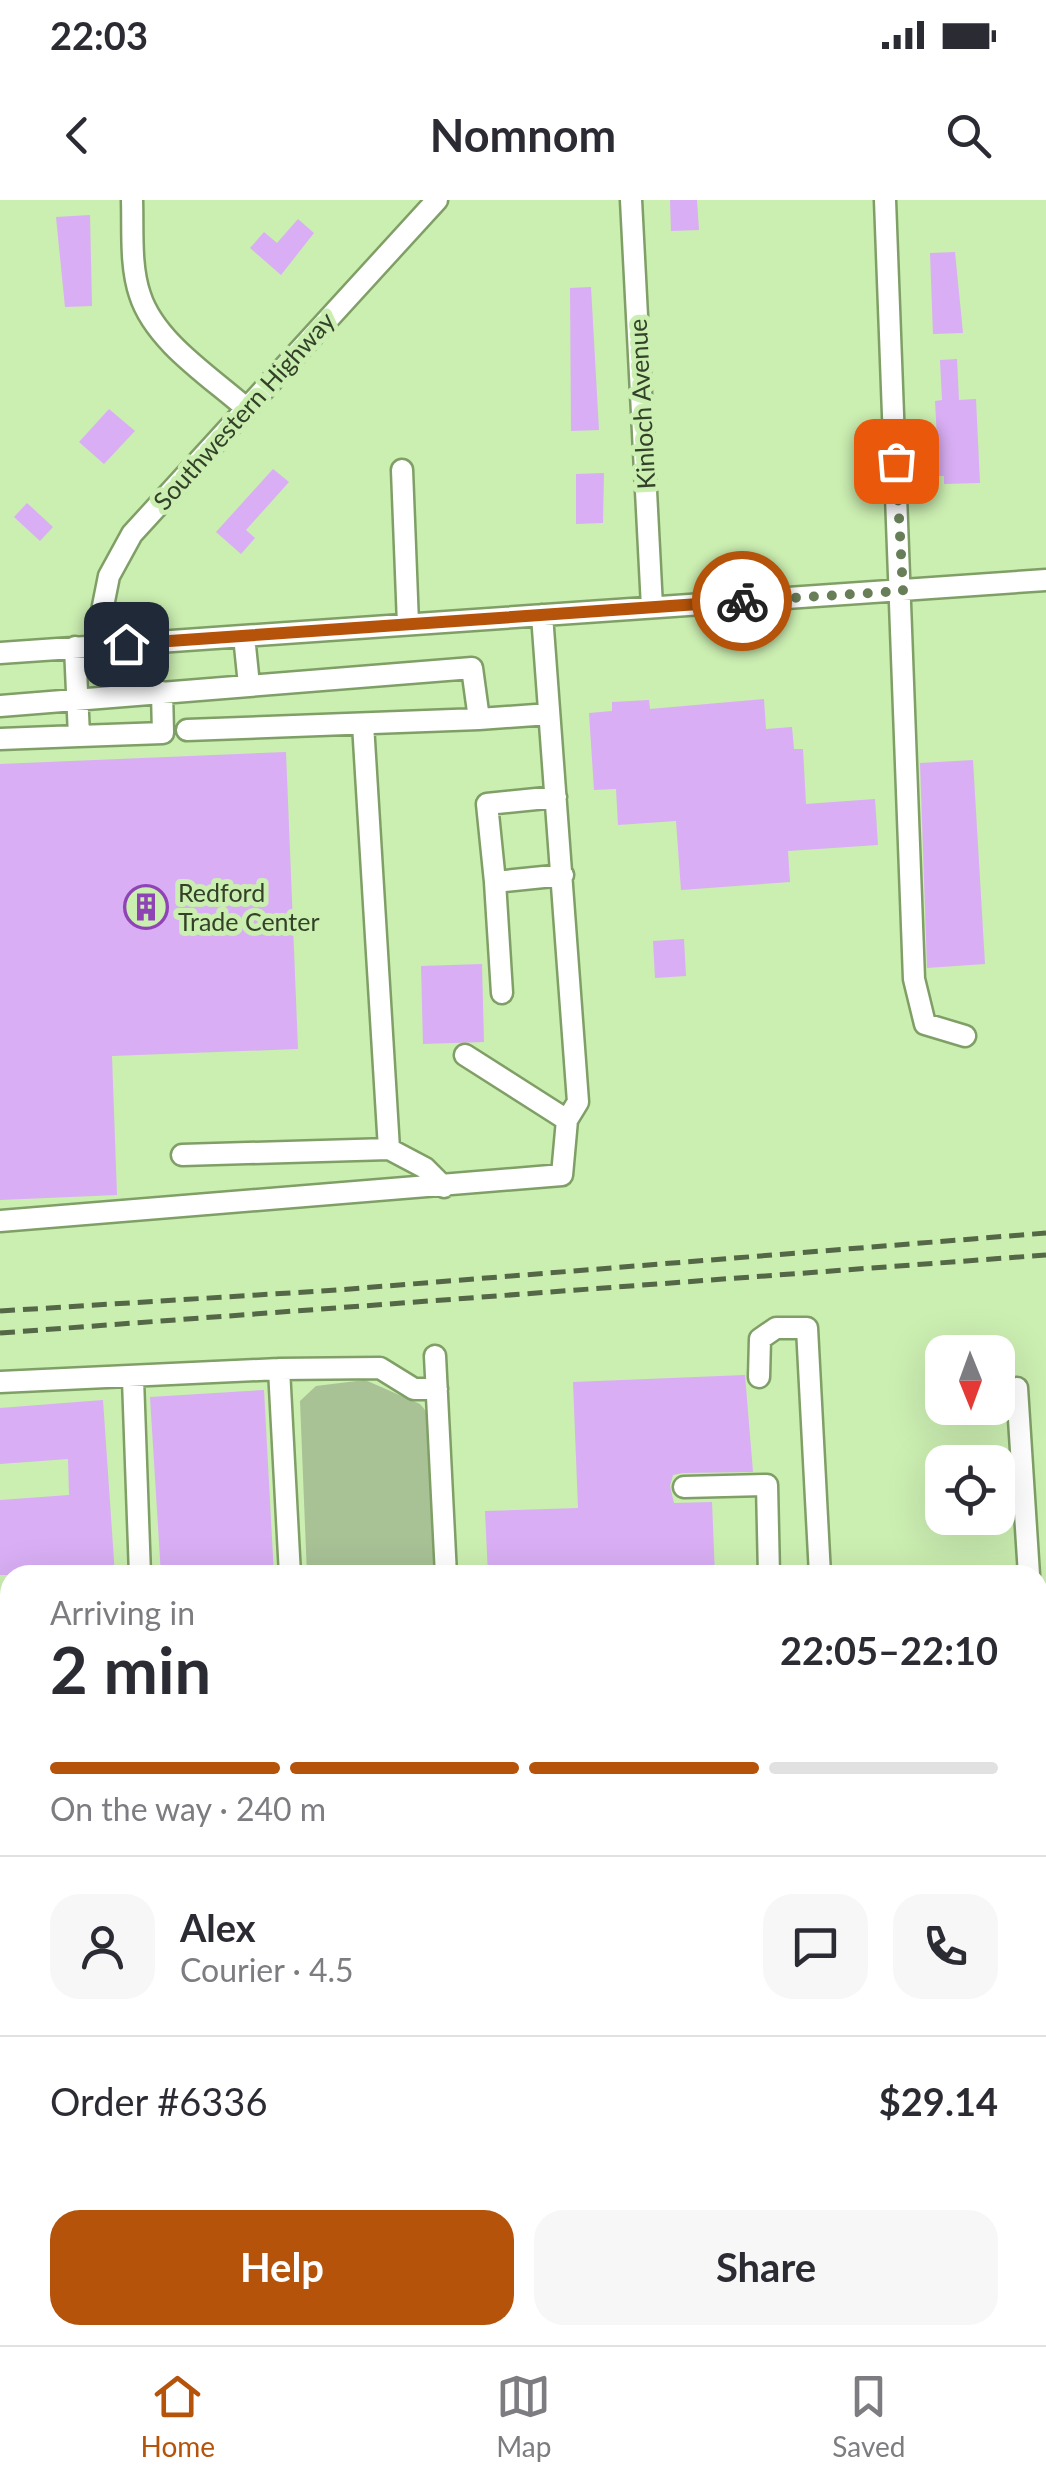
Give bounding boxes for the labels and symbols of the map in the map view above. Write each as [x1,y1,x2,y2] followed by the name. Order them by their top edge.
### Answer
[147,305,340,515] street label: Southwestern Highway
[622,318,660,490] street label: Kinloch Avenue
[854,419,939,504] pin
[692,551,792,651] courier
[84,602,169,687] pin
[178,877,320,936] place label: Redford Trade Center
[123,884,169,930] building icon: Redford Trade Center
[925,1335,1015,1425] north arrow

